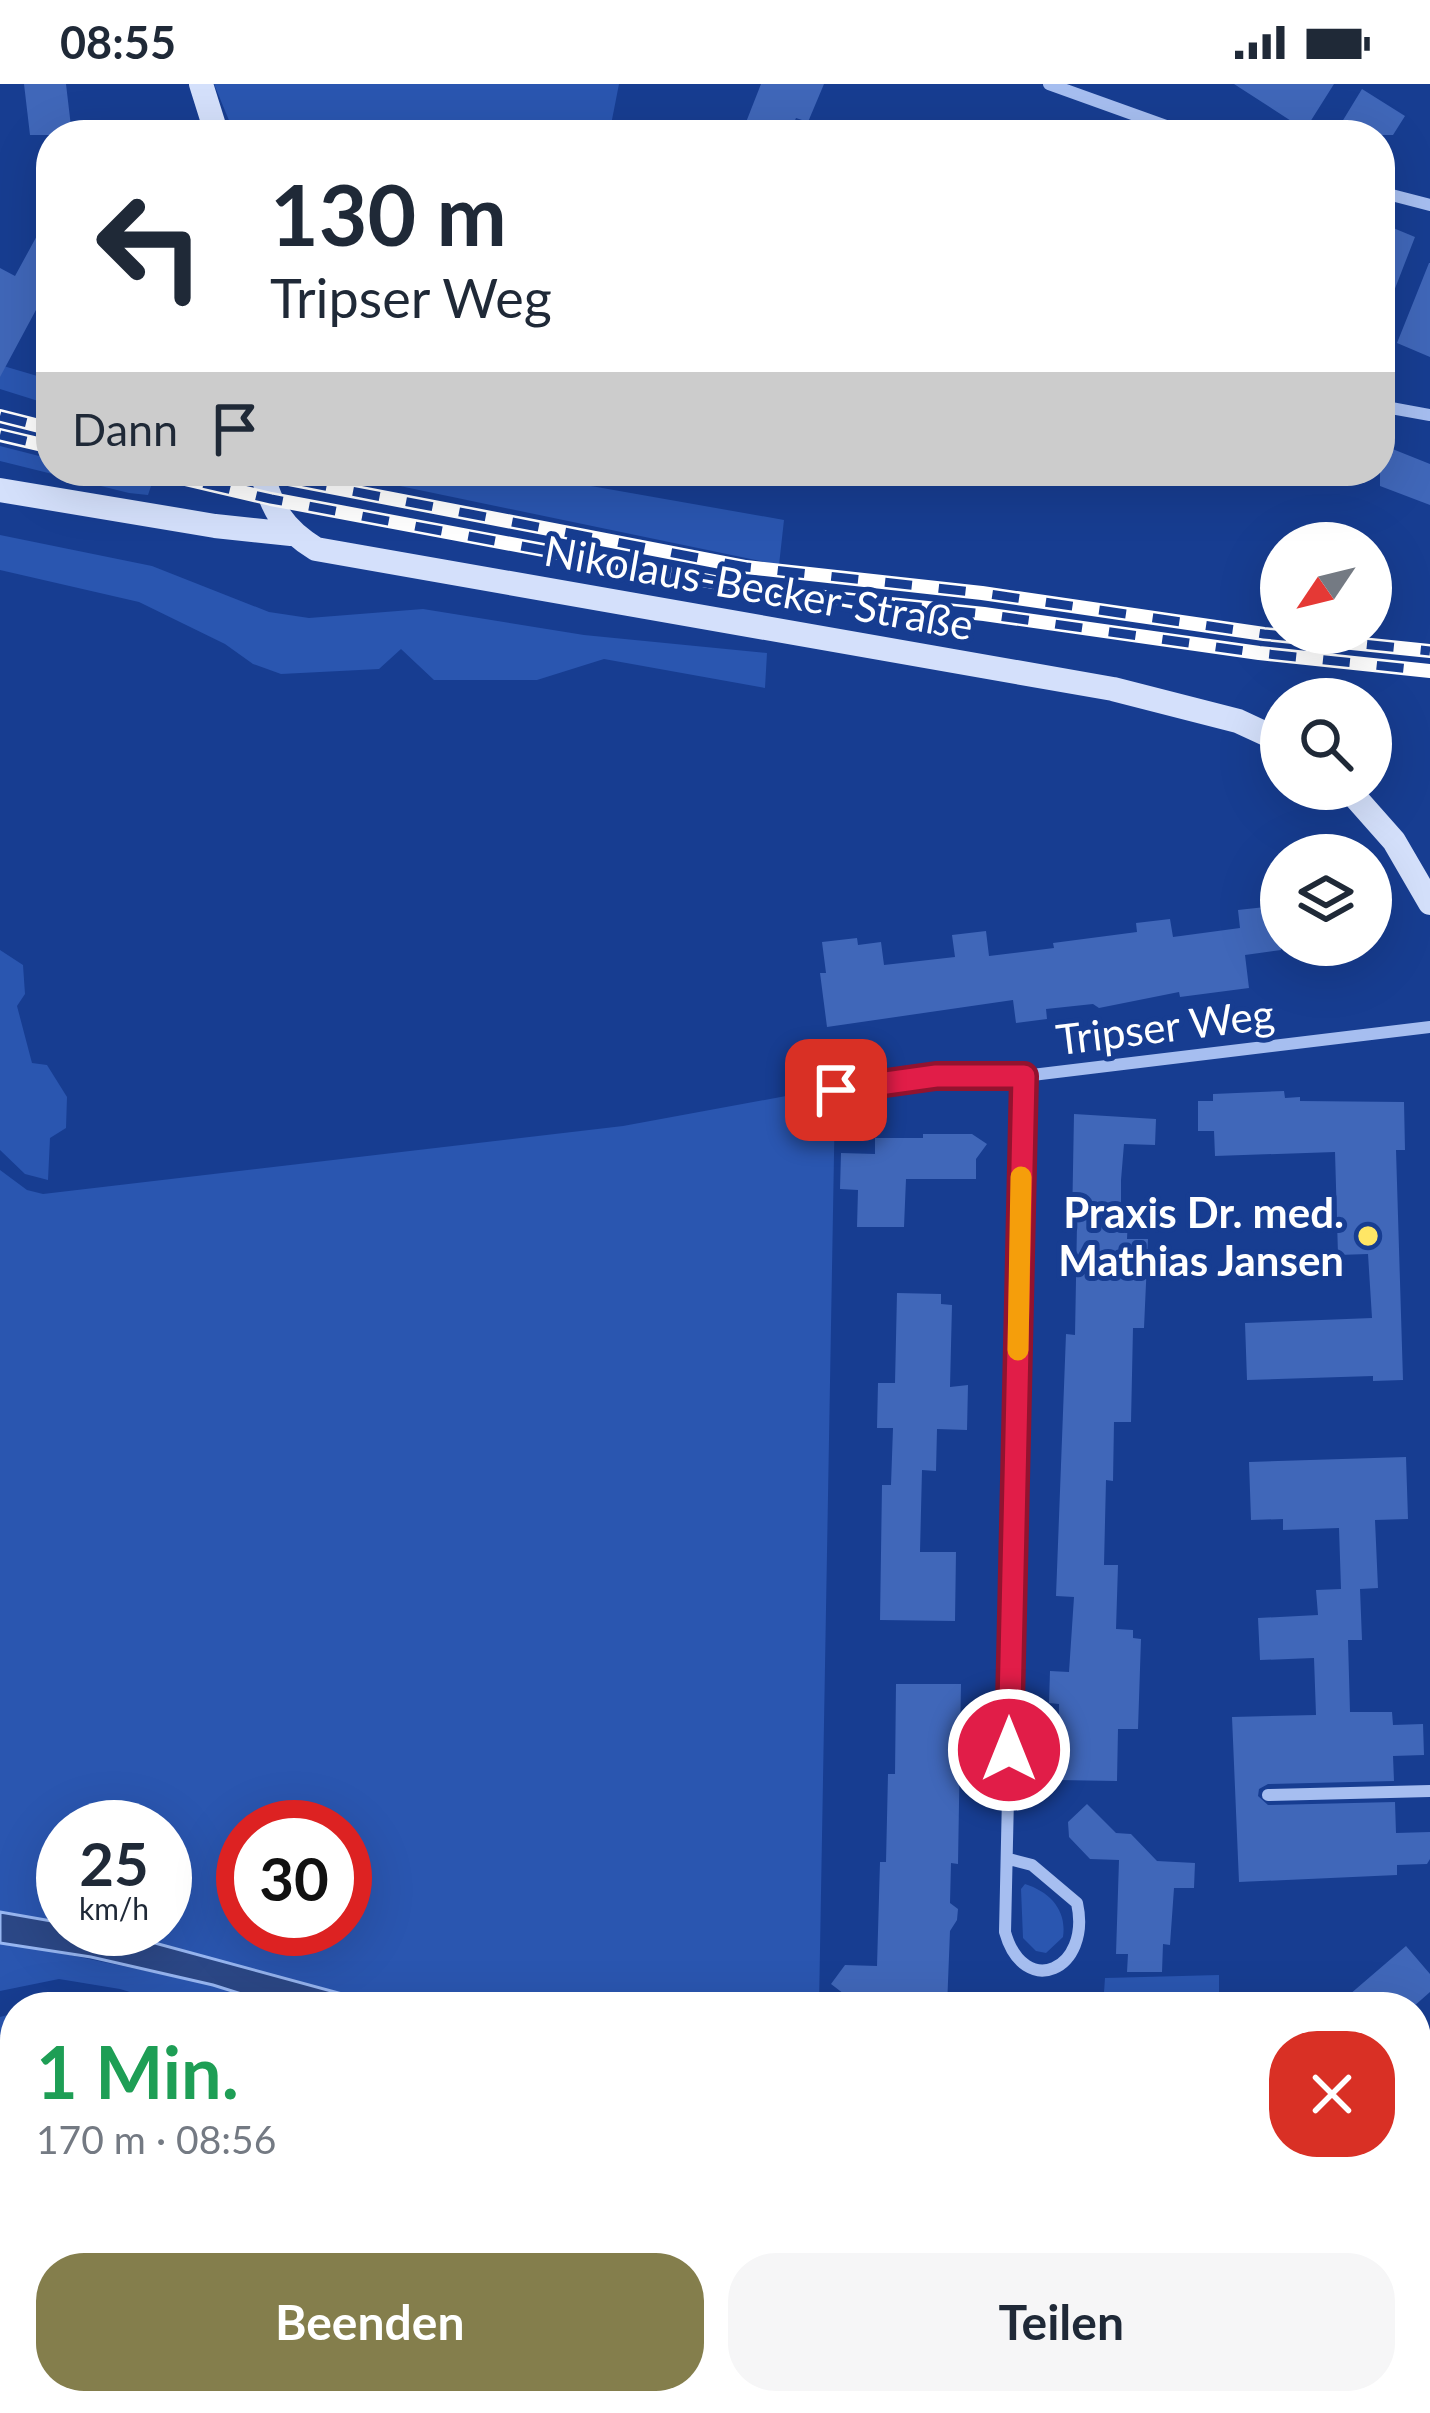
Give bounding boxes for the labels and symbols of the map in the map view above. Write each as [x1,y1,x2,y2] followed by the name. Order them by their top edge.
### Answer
[1260,522,1392,654] north arrow
[541,525,977,649] street label: Nikolaus-Becker-Straße
[1053,988,1277,1064] street label: Tripser Weg
[785,1039,887,1141] pin
[1058,1187,1344,1285] place label: Praxis Dr. med. Mathias Jansen
[1355,1223,1381,1249] marker: Praxis Dr. med. Mathias Jansen
[946,1687,1072,1813] position arrow
[216,1800,372,1956] speed limit sign: 30

